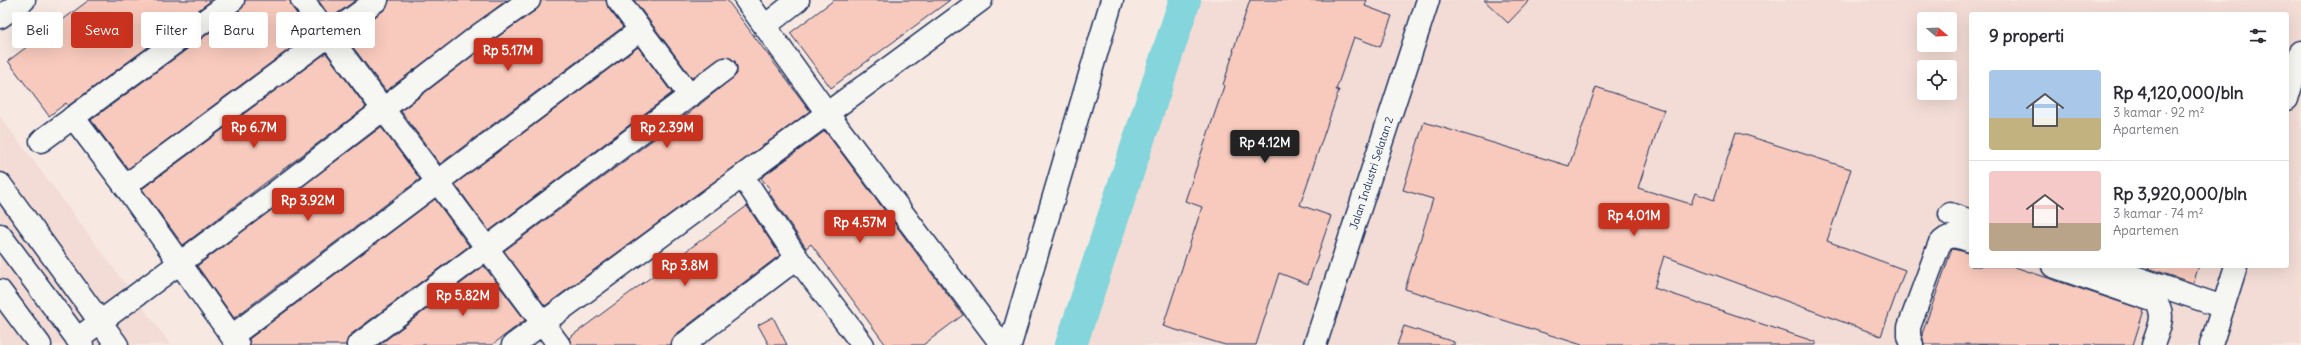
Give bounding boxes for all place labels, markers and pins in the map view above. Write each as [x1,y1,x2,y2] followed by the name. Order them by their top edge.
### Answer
[467,38,549,72] pin: Rp 5.17M
[217,115,291,149] pin: Rp 6.7M
[626,115,708,149] pin: Rp 2.39M
[1224,130,1306,164] pin: Rp 4.12M
[267,188,349,222] pin: Rp 3.92M
[1593,203,1675,237] pin: Rp 4.01M
[819,210,901,244] pin: Rp 4.57M
[648,253,722,287] pin: Rp 3.8M
[422,283,504,317] pin: Rp 5.82M

